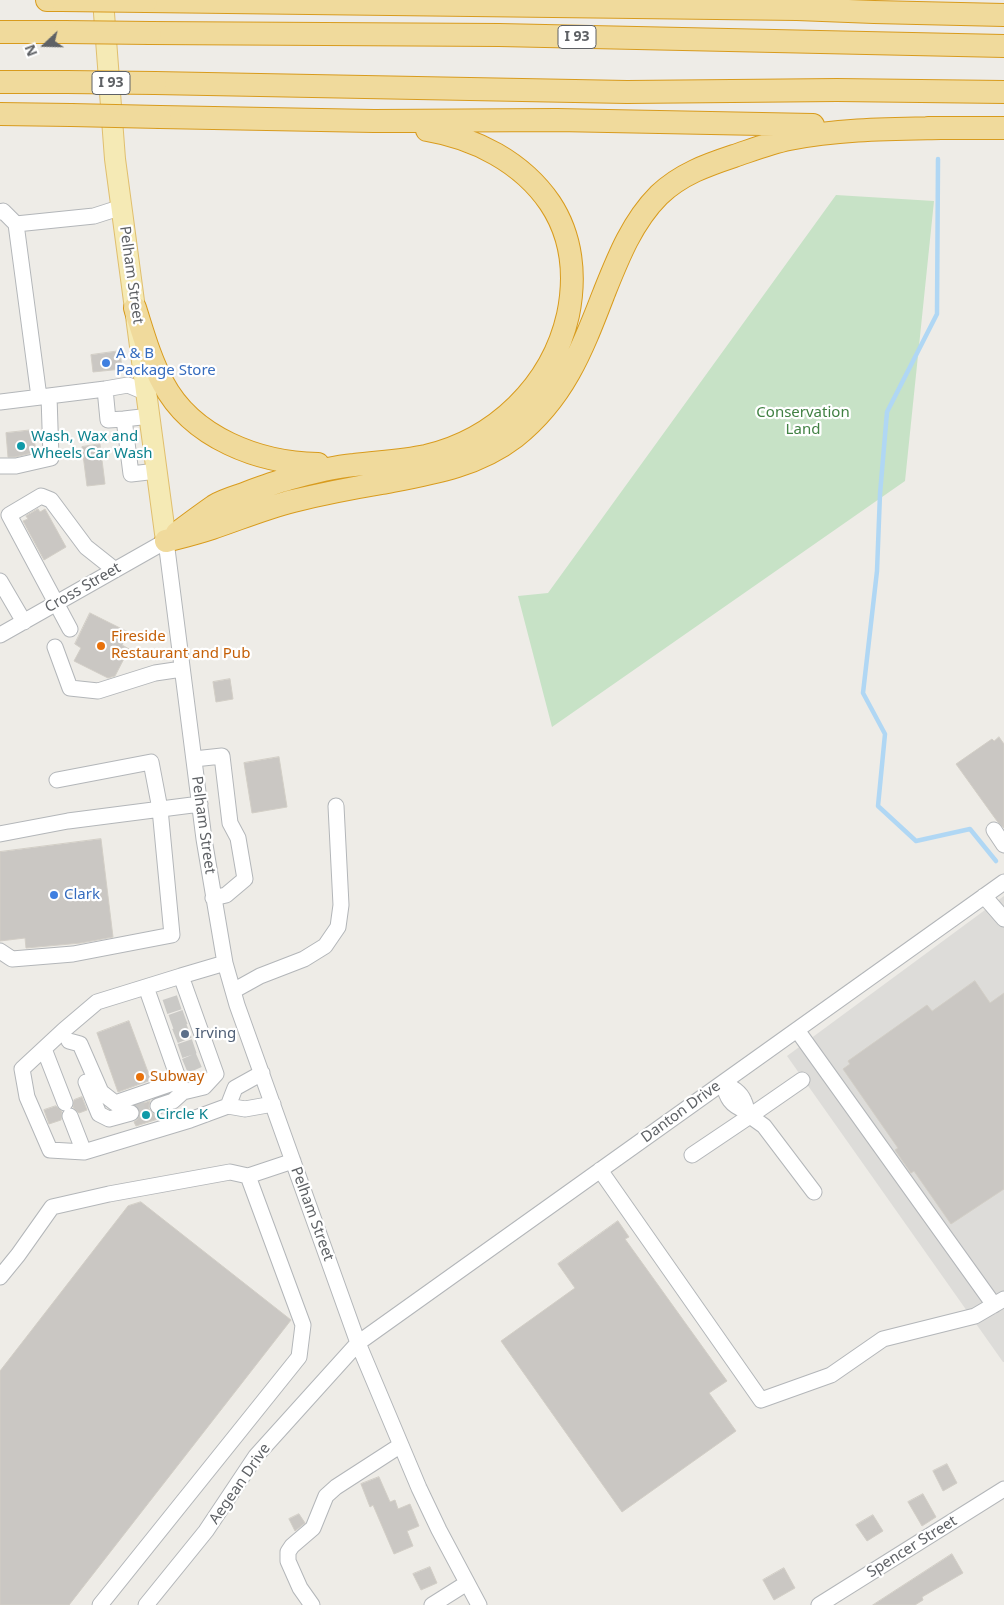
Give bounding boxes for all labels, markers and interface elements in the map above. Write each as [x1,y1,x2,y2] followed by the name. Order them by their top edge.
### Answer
[20,20,70,70] north arrow
[558,26,596,48] road number: I 93
[20,42,41,59] text: N
[92,72,130,95] road number: I 93
[115,225,147,325] street label: Pelham Street
[116,345,216,380] place label: A & B Package Store
[100,357,112,369] marker: A & B Package Store
[756,404,850,439] park label: Conservation Land
[31,428,153,463] place label: Wash, Wax and Wheels Car Wash
[15,440,27,452] marker: Wash, Wax and Wheels Car Wash
[42,559,124,617] street label: Cross Street
[111,628,250,663] place label: Fireside Restaurant and Pub
[95,640,107,652] marker: Fireside Restaurant and Pub
[187,775,219,875] street label: Pelham Street
[64,886,100,904] place label: Clark
[48,889,60,901] marker: Clark
[195,1025,236,1043] place label: Irving
[179,1028,191,1040] marker: Irving
[150,1068,204,1086] place label: Subway
[134,1071,146,1083] marker: Subway
[638,1077,724,1147] street label: Danton Drive
[156,1106,208,1124] place label: Circle K
[140,1109,152,1121] marker: Circle K
[287,1164,337,1264] street label: Pelham Street
[206,1440,274,1528] street label: Aegean Drive
[864,1512,960,1582] street label: Spencer Street

